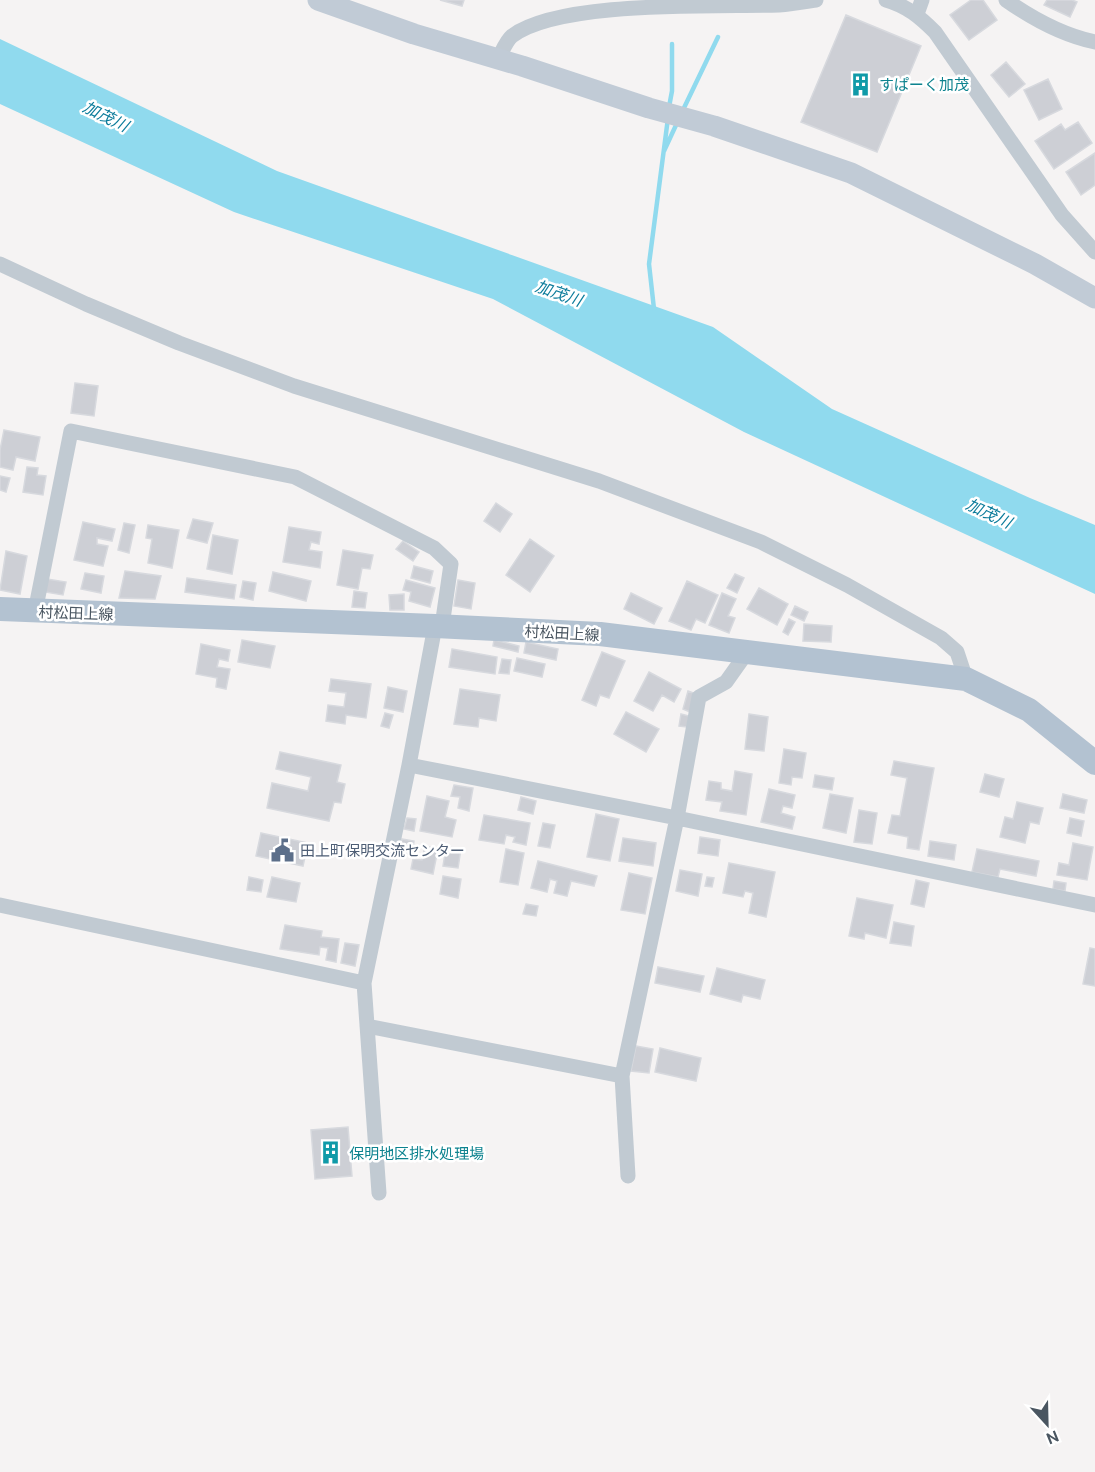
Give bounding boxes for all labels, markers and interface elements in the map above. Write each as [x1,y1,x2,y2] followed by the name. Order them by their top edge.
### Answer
[848,71,874,97] building icon: すぱーく加茂
[879,76,969,93] place label: すぱーく加茂
[80,97,133,135] water label: 加茂川
[533,277,587,310] water label: 加茂川
[963,495,1016,532] water label: 加茂川
[38,603,114,623] street label: 村松田上線
[524,623,600,643] street label: 村松田上線
[269,837,295,863] public building icon: 田上町保明交流センター
[300,842,465,859] place label: 田上町保明交流センター
[318,1140,344,1166] building icon: 保明地区排水処理場
[349,1145,484,1162] place label: 保明地区排水処理場
[1017,1394,1077,1454] north arrow
[1044,1427,1062,1448] text: N

